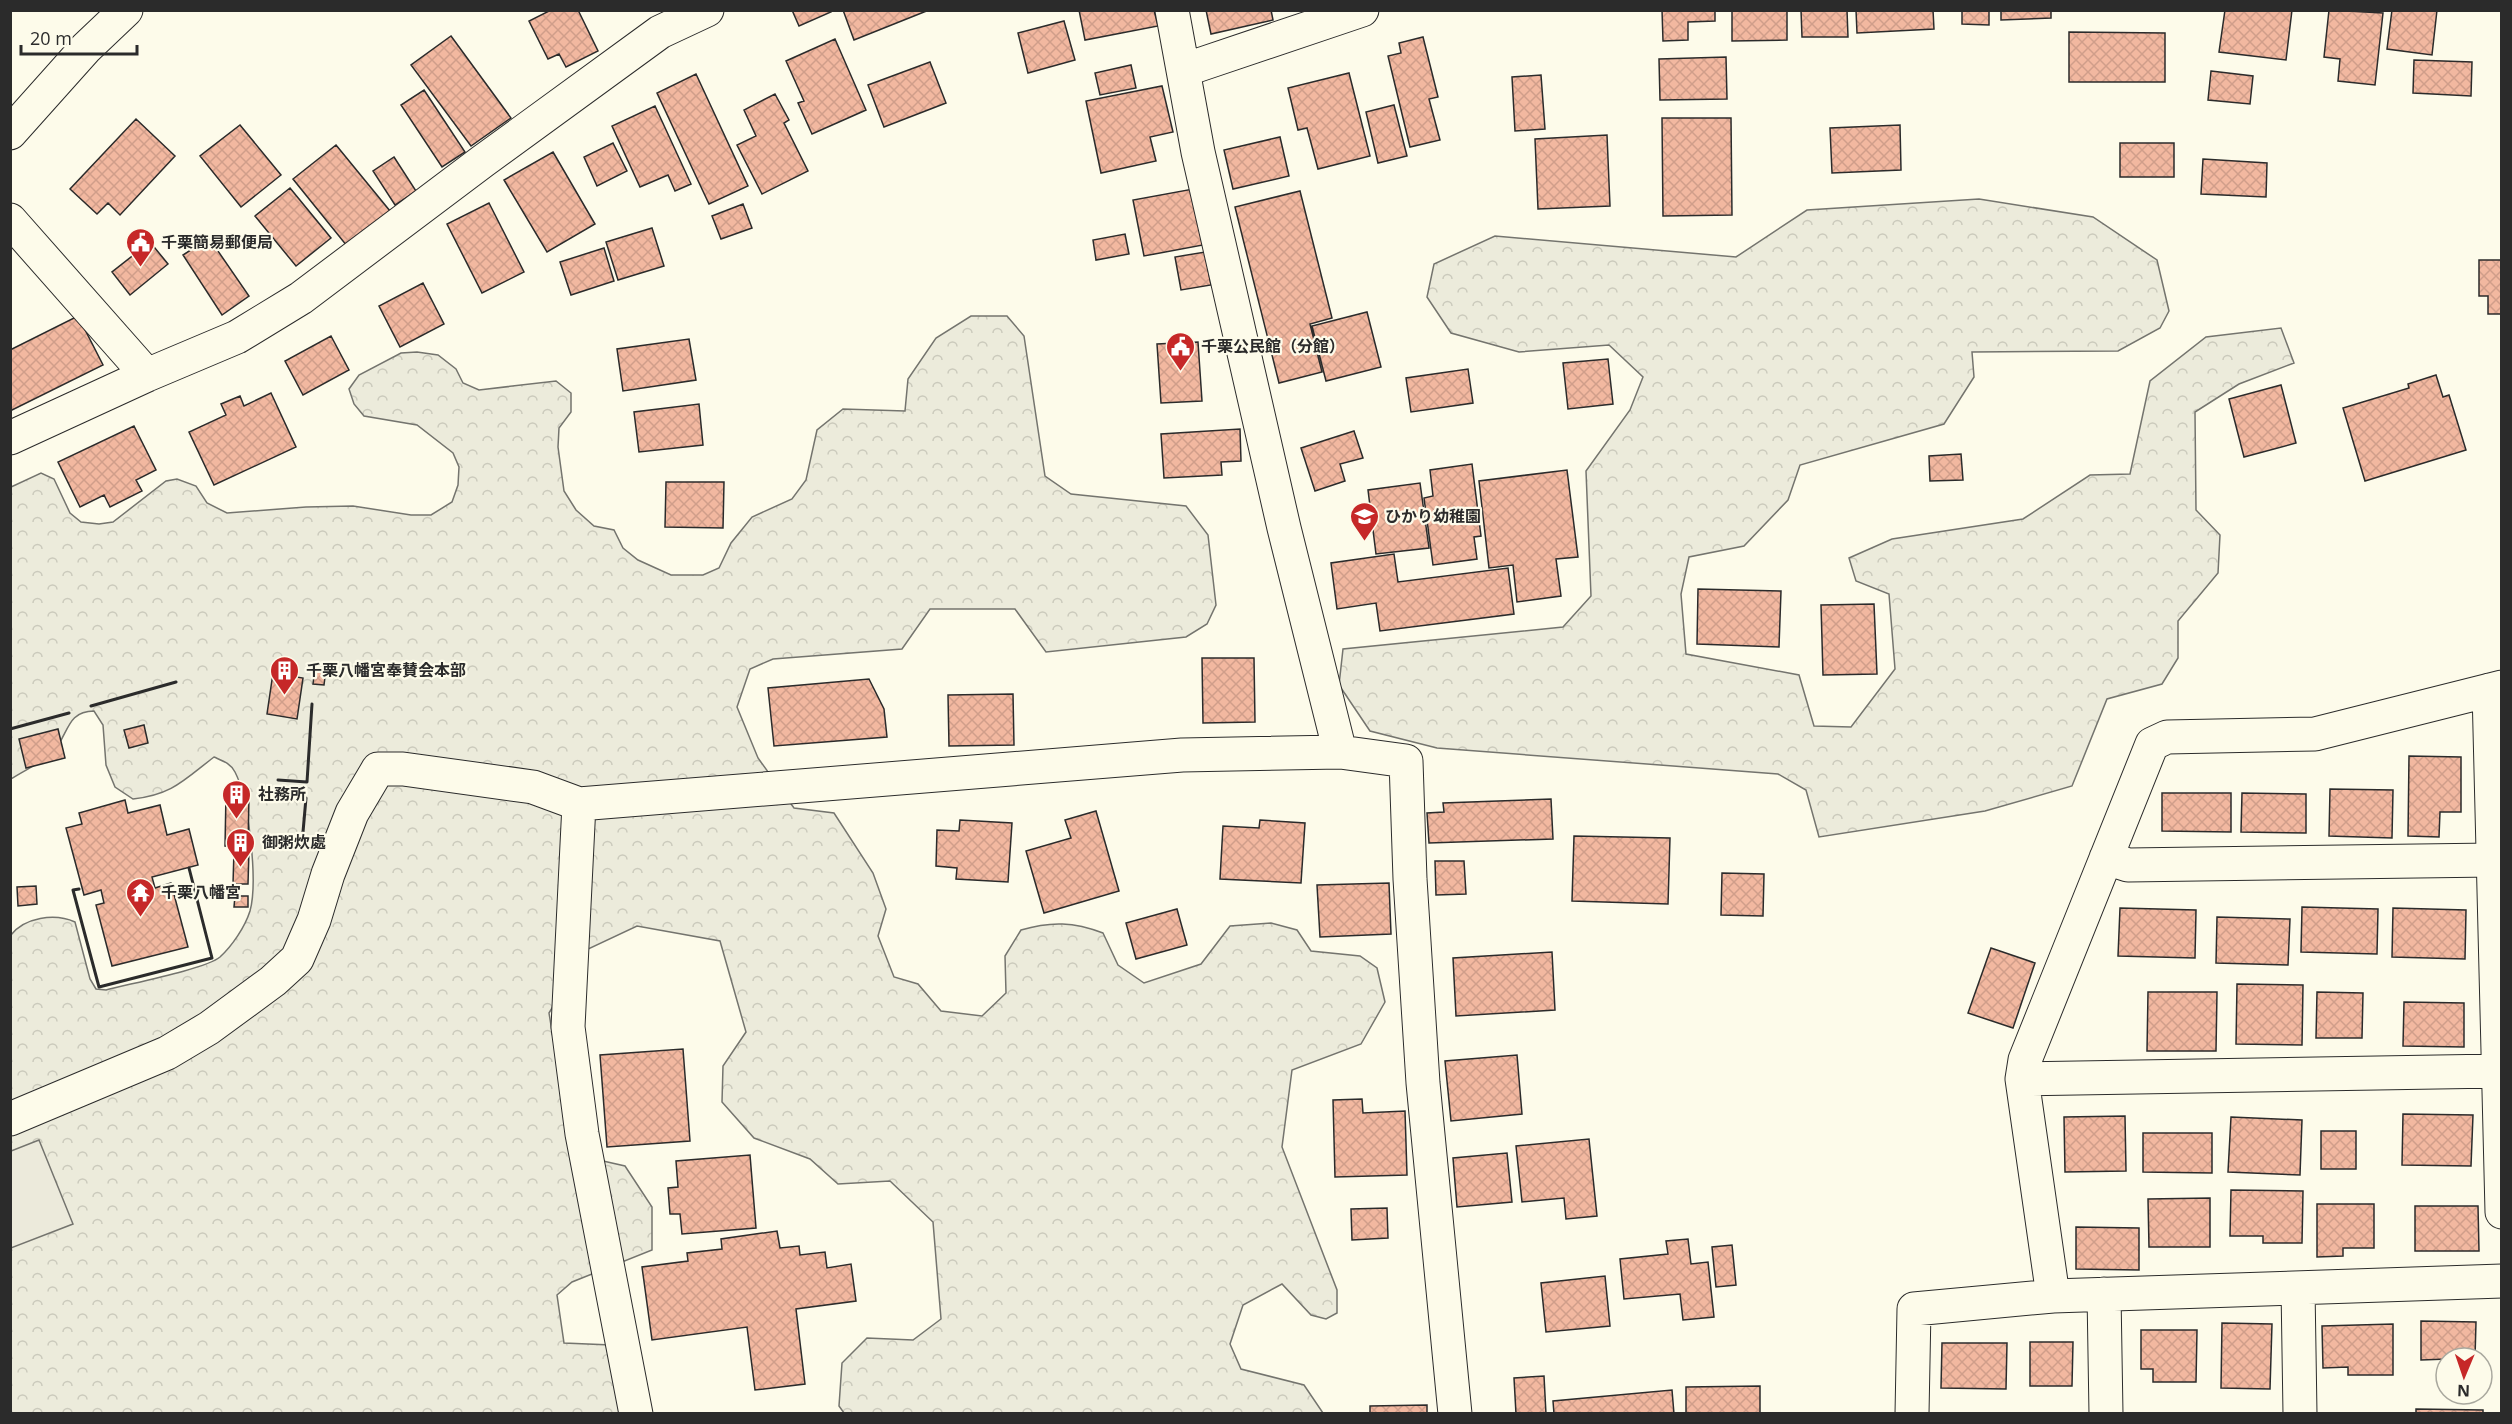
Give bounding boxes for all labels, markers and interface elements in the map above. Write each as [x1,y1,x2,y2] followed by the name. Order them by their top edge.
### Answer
[21,18,136,56] scale bar
[30,26,72,50] text: 20 m
[124,226,156,268] public building icon: 千栗簡易郵便局
[161,231,273,253] place label: 千栗簡易郵便局
[1164,330,1196,372] public building icon: 千栗公民館（分館）
[1201,335,1345,357] place label: 千栗公民館（分館）
[1348,500,1380,542] school or university icon: ひかり幼稚園
[1385,505,1481,527] place label: ひかり幼稚園
[269,654,301,696] building icon: 千栗八幡宮奉賛会本部
[306,659,466,681] place label: 千栗八幡宮奉賛会本部
[221,778,253,820] building icon: 社務所
[258,783,306,805] place label: 社務所
[225,826,257,868] building icon: 御粥炊處
[262,831,326,853] place label: 御粥炊處
[124,876,156,918] temple icon: 千栗八幡宮
[161,881,241,903] place label: 千栗八幡宮
[2434,1346,2494,1406] north arrow
[2457,1380,2470,1402] text: N

